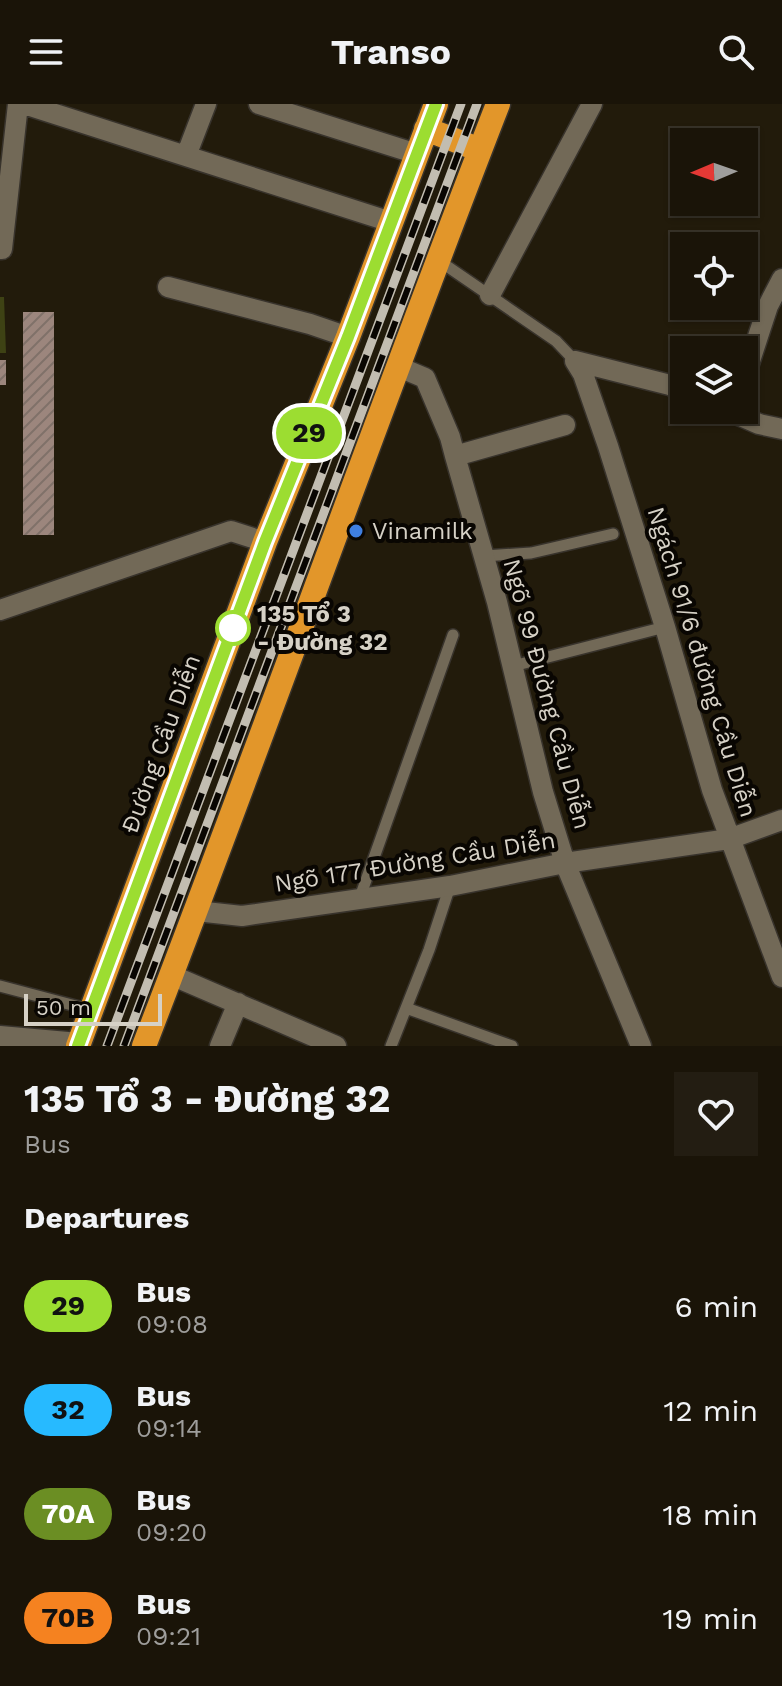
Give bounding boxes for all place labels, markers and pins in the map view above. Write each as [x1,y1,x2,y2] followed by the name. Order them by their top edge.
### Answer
[372,517,473,545] place label: Vinamilk
[347,522,365,540] marker: Vinamilk
[257,600,388,656] place label: 135 Tổ 3 - Đường 32
[216,611,250,645] marker: 135 Tổ 3 - Đường 32

